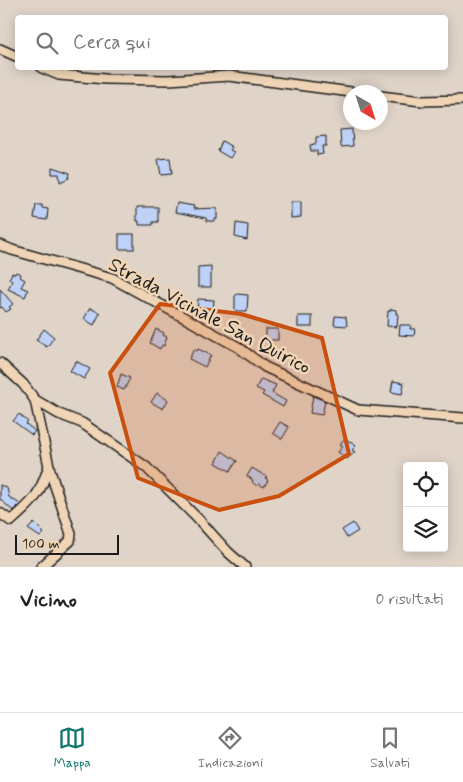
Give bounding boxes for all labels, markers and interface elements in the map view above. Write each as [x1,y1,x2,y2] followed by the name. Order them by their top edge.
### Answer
[15,15,448,70] search box
[33,29,61,57] icon: search
[73,30,151,55] text: Cerca qui
[343,85,388,130] north arrow
[103,252,315,381] street label: Strada Vicinale San Quirico
[403,462,448,552] map controls
[403,462,448,507] button: locate
[403,507,448,552] button: layers
[15,532,119,555] scale bar
[22,535,60,553] text: 100 m
[20,586,77,614] text: Vicino
[376,589,443,610] text: 0 risultati
[53,724,91,772] tab: Mappa
[198,724,263,772] tab: Indicazioni
[370,724,410,772] tab: Salvati

